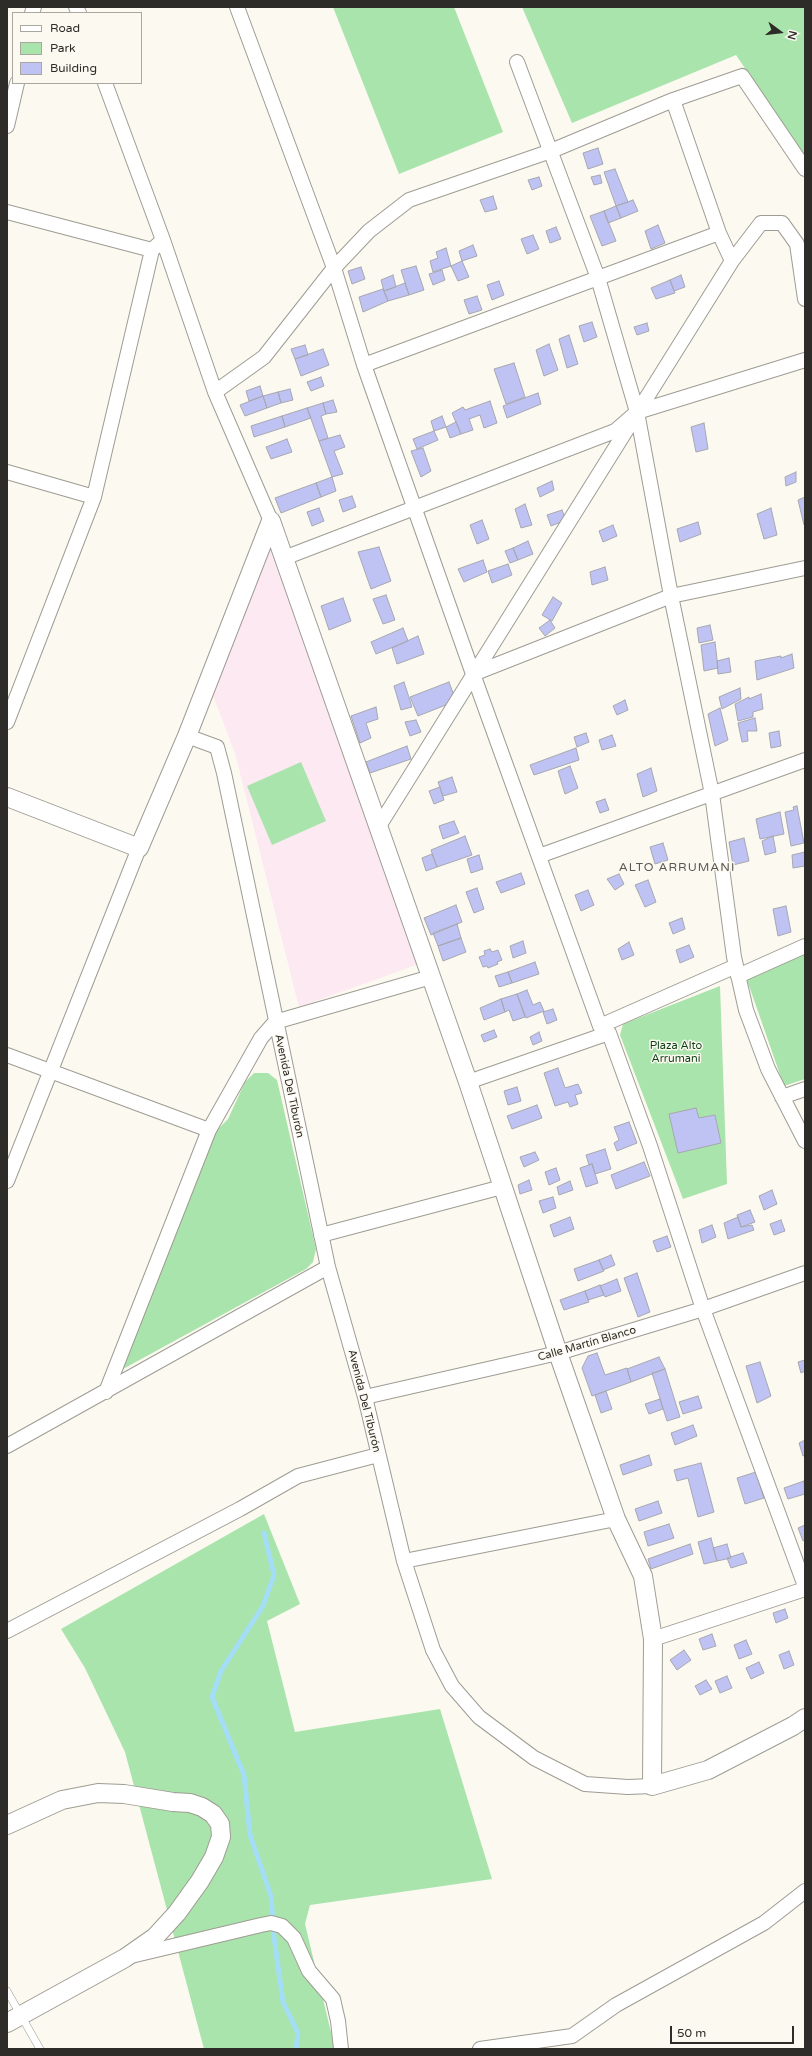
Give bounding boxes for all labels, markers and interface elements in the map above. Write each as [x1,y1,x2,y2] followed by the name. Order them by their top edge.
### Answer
[12,12,142,84] legend
[760,12,800,52] north arrow
[50,21,80,35] text: Road
[785,29,799,41] text: N
[50,41,76,55] text: Park
[50,61,97,75] text: Building
[619,861,735,875] district label: ALTO ARRUMANI
[272,1033,306,1139] street label: Avenida Del Tiburón
[650,1039,702,1065] park label: Plaza Alto Arrumani
[536,1324,638,1364] street label: Calle Martín Blanco
[345,1348,383,1454] street label: Avenida Del Tiburón
[672,2018,796,2044] scale bar
[677,2026,706,2040] text: 50 m

